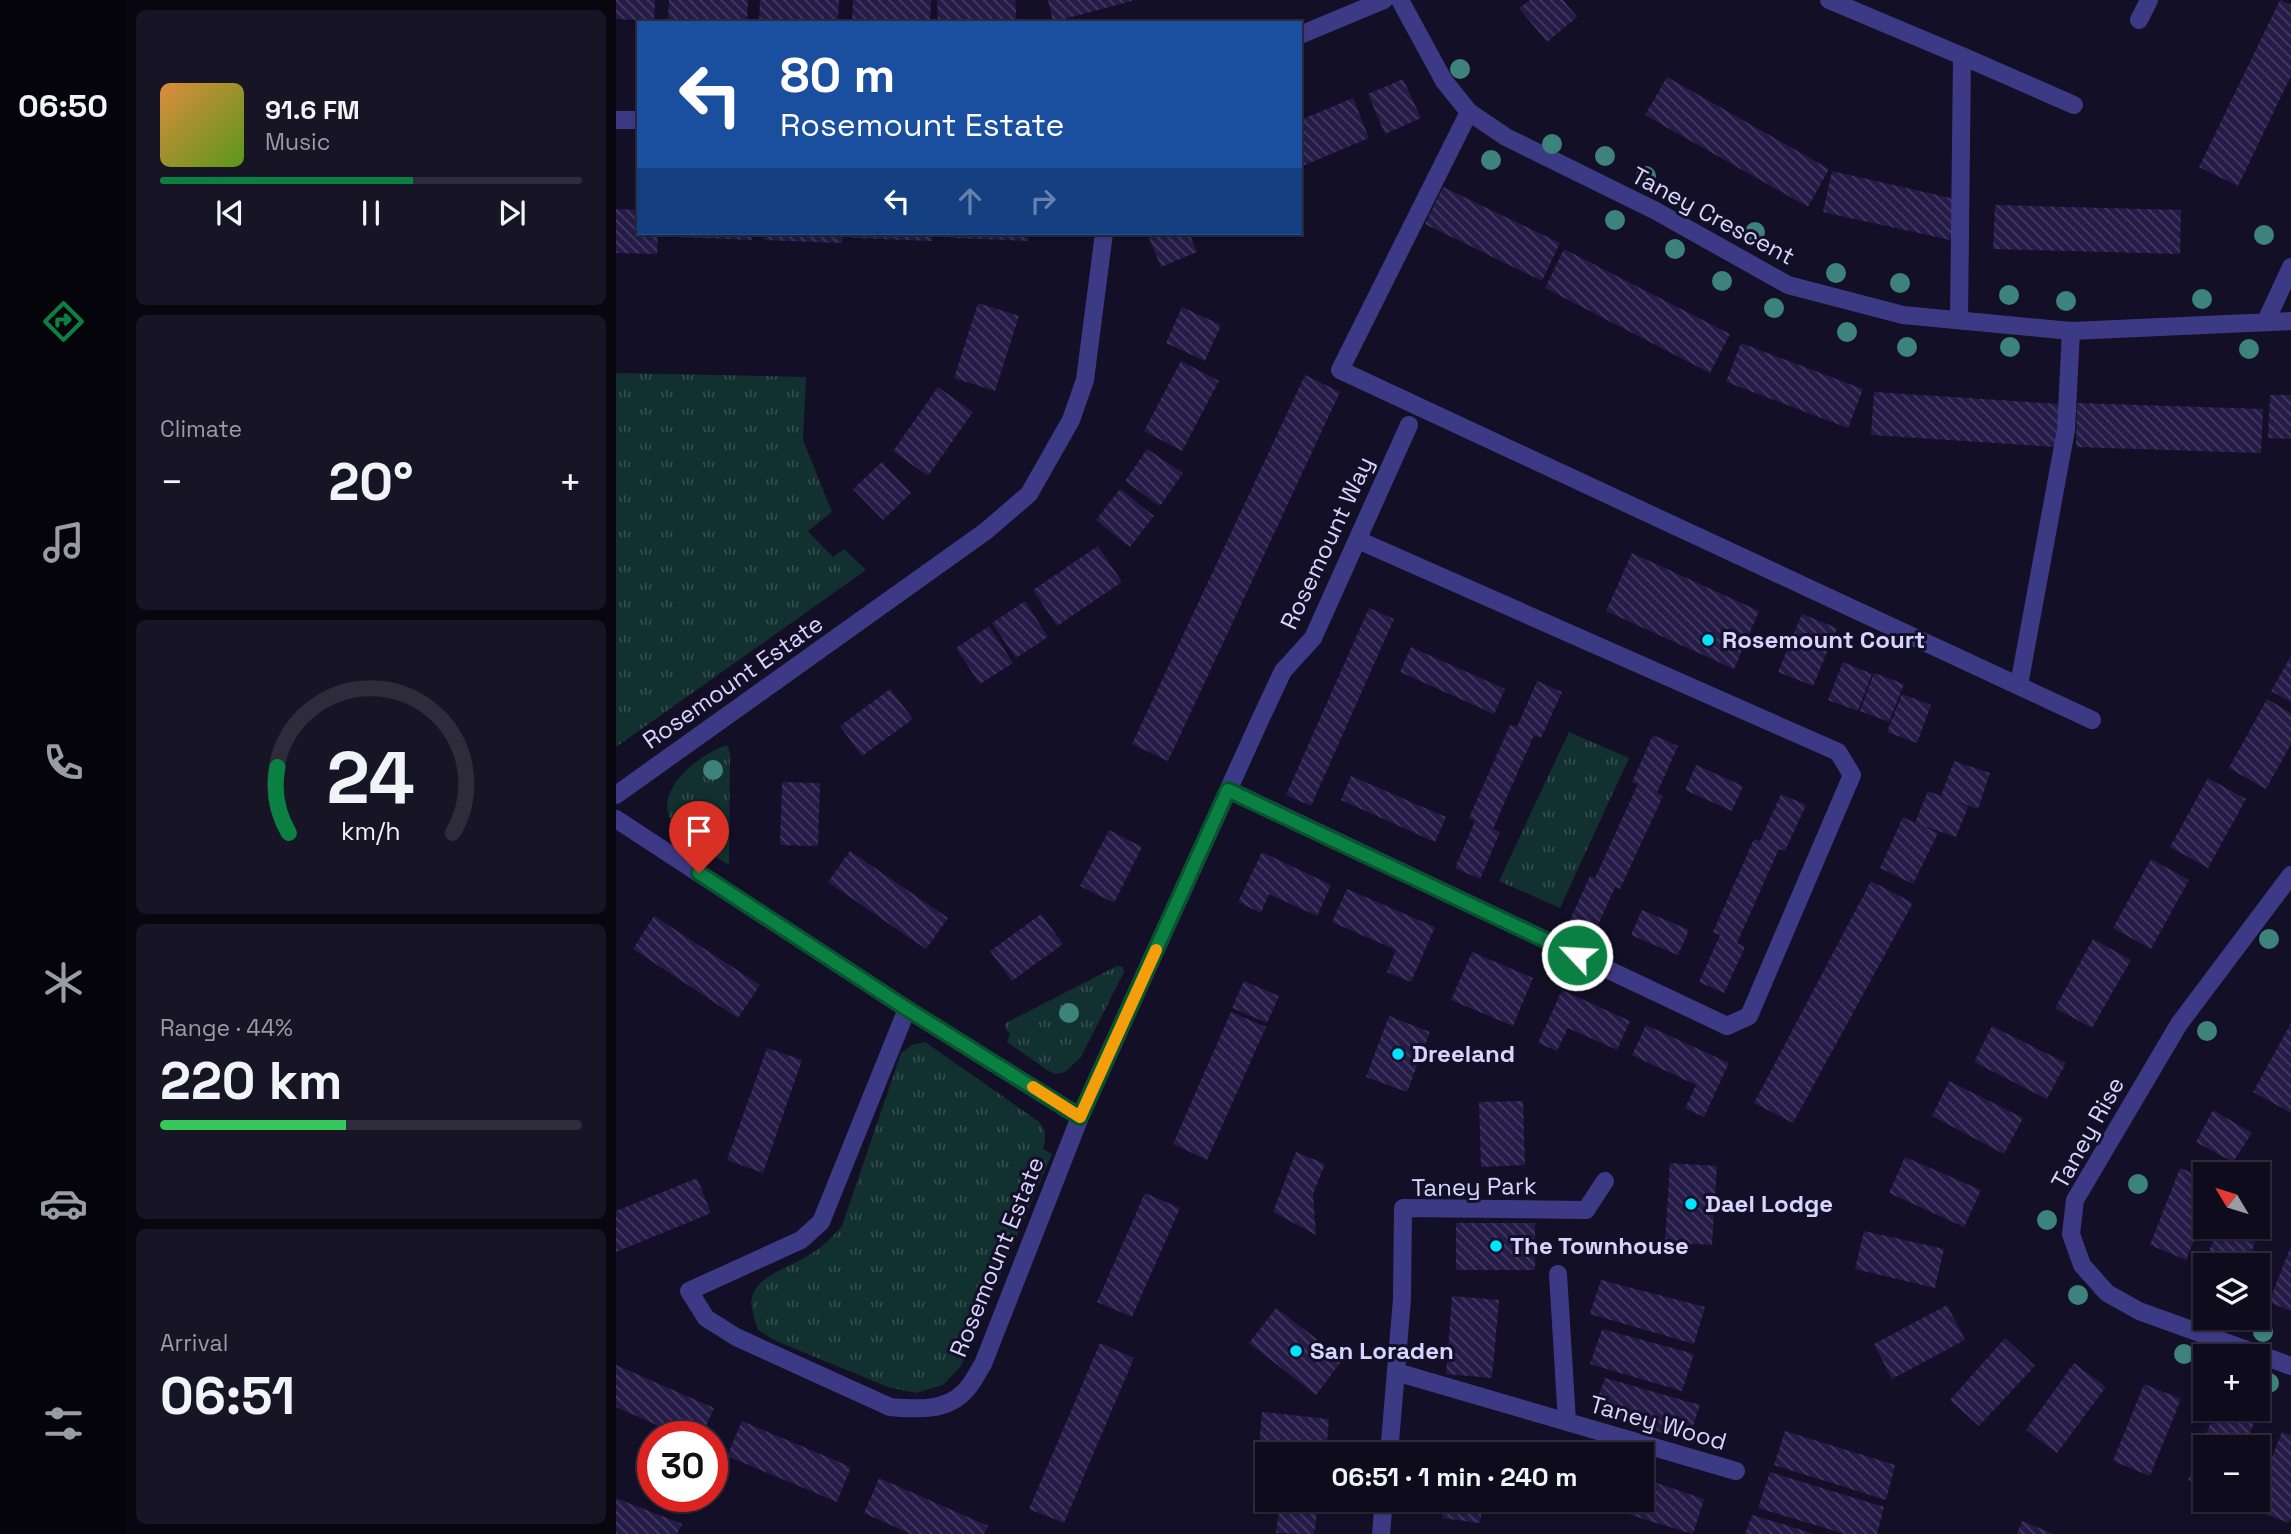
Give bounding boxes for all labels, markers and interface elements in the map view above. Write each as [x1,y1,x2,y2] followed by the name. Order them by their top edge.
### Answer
[780,44,895,106] text: 80 m
[665,49,756,140] icon: left
[18,86,108,126] text: 06:50
[265,93,360,127] text: 91.6 FM
[780,105,1064,145] text: Rosemount Estate
[265,127,330,157] text: Music
[1626,160,1800,272] street label: Taney Crescent
[878,182,916,220] icon: left
[951,182,989,220] icon: ahead
[1024,182,1062,220] icon: right
[211,194,249,232] icon: previous
[352,194,390,232] icon: pause
[493,194,531,232] icon: next
[39,297,88,346] icon: directions
[160,414,242,444] text: Climate
[328,449,414,515] text: 20°
[1273,451,1380,634] street label: Rosemount Way
[160,458,184,506] text: −
[558,458,582,506] text: +
[39,518,88,567] icon: music
[636,608,829,755] street label: Rosemount Estate
[1722,624,1925,655] place label: Rosemount Court
[1700,632,1716,648] marker: Rosemount Court
[327,731,415,824] text: 24
[39,738,88,787] icon: phone
[669,801,729,873] pin
[680,812,718,850] icon: arrive
[341,815,401,847] text: km/h
[1540,918,1614,992] position arrow
[39,958,88,1007] icon: climate
[160,1013,293,1043] text: Range · 44%
[1412,1038,1515,1069] place label: Dreeland
[1390,1046,1406,1062] marker: Dreeland
[160,1048,342,1114] text: 220 km
[2044,1071,2131,1194] street label: Taney Rise
[942,1152,1051,1362] street label: Rosemount Estate
[2193,1162,2270,1239] north arrow
[2193,1162,2270,1512] map controls
[1411,1170,1537,1203] street label: Taney Park
[39,1179,88,1228] icon: car
[1705,1188,1833,1219] place label: Dael Lodge
[1683,1196,1699,1212] marker: Dael Lodge
[1510,1230,1689,1261] place label: The Townhouse
[1488,1238,1504,1254] marker: The Townhouse
[2193,1253,2270,1330] button: layers
[160,1328,228,1358] text: Arrival
[1310,1335,1454,1366] place label: San Loraden
[1288,1343,1304,1359] marker: San Loraden
[2193,1344,2270,1421] button: +
[160,1363,295,1429] text: 06:51
[1586,1388,1730,1457] street label: Taney Wood
[39,1399,88,1448] icon: filters
[637,1421,728,1512] speed limit sign: 30
[2193,1435,2270,1512] button: −
[1331,1460,1578,1494] text: 06:51 · 1 min · 240 m

